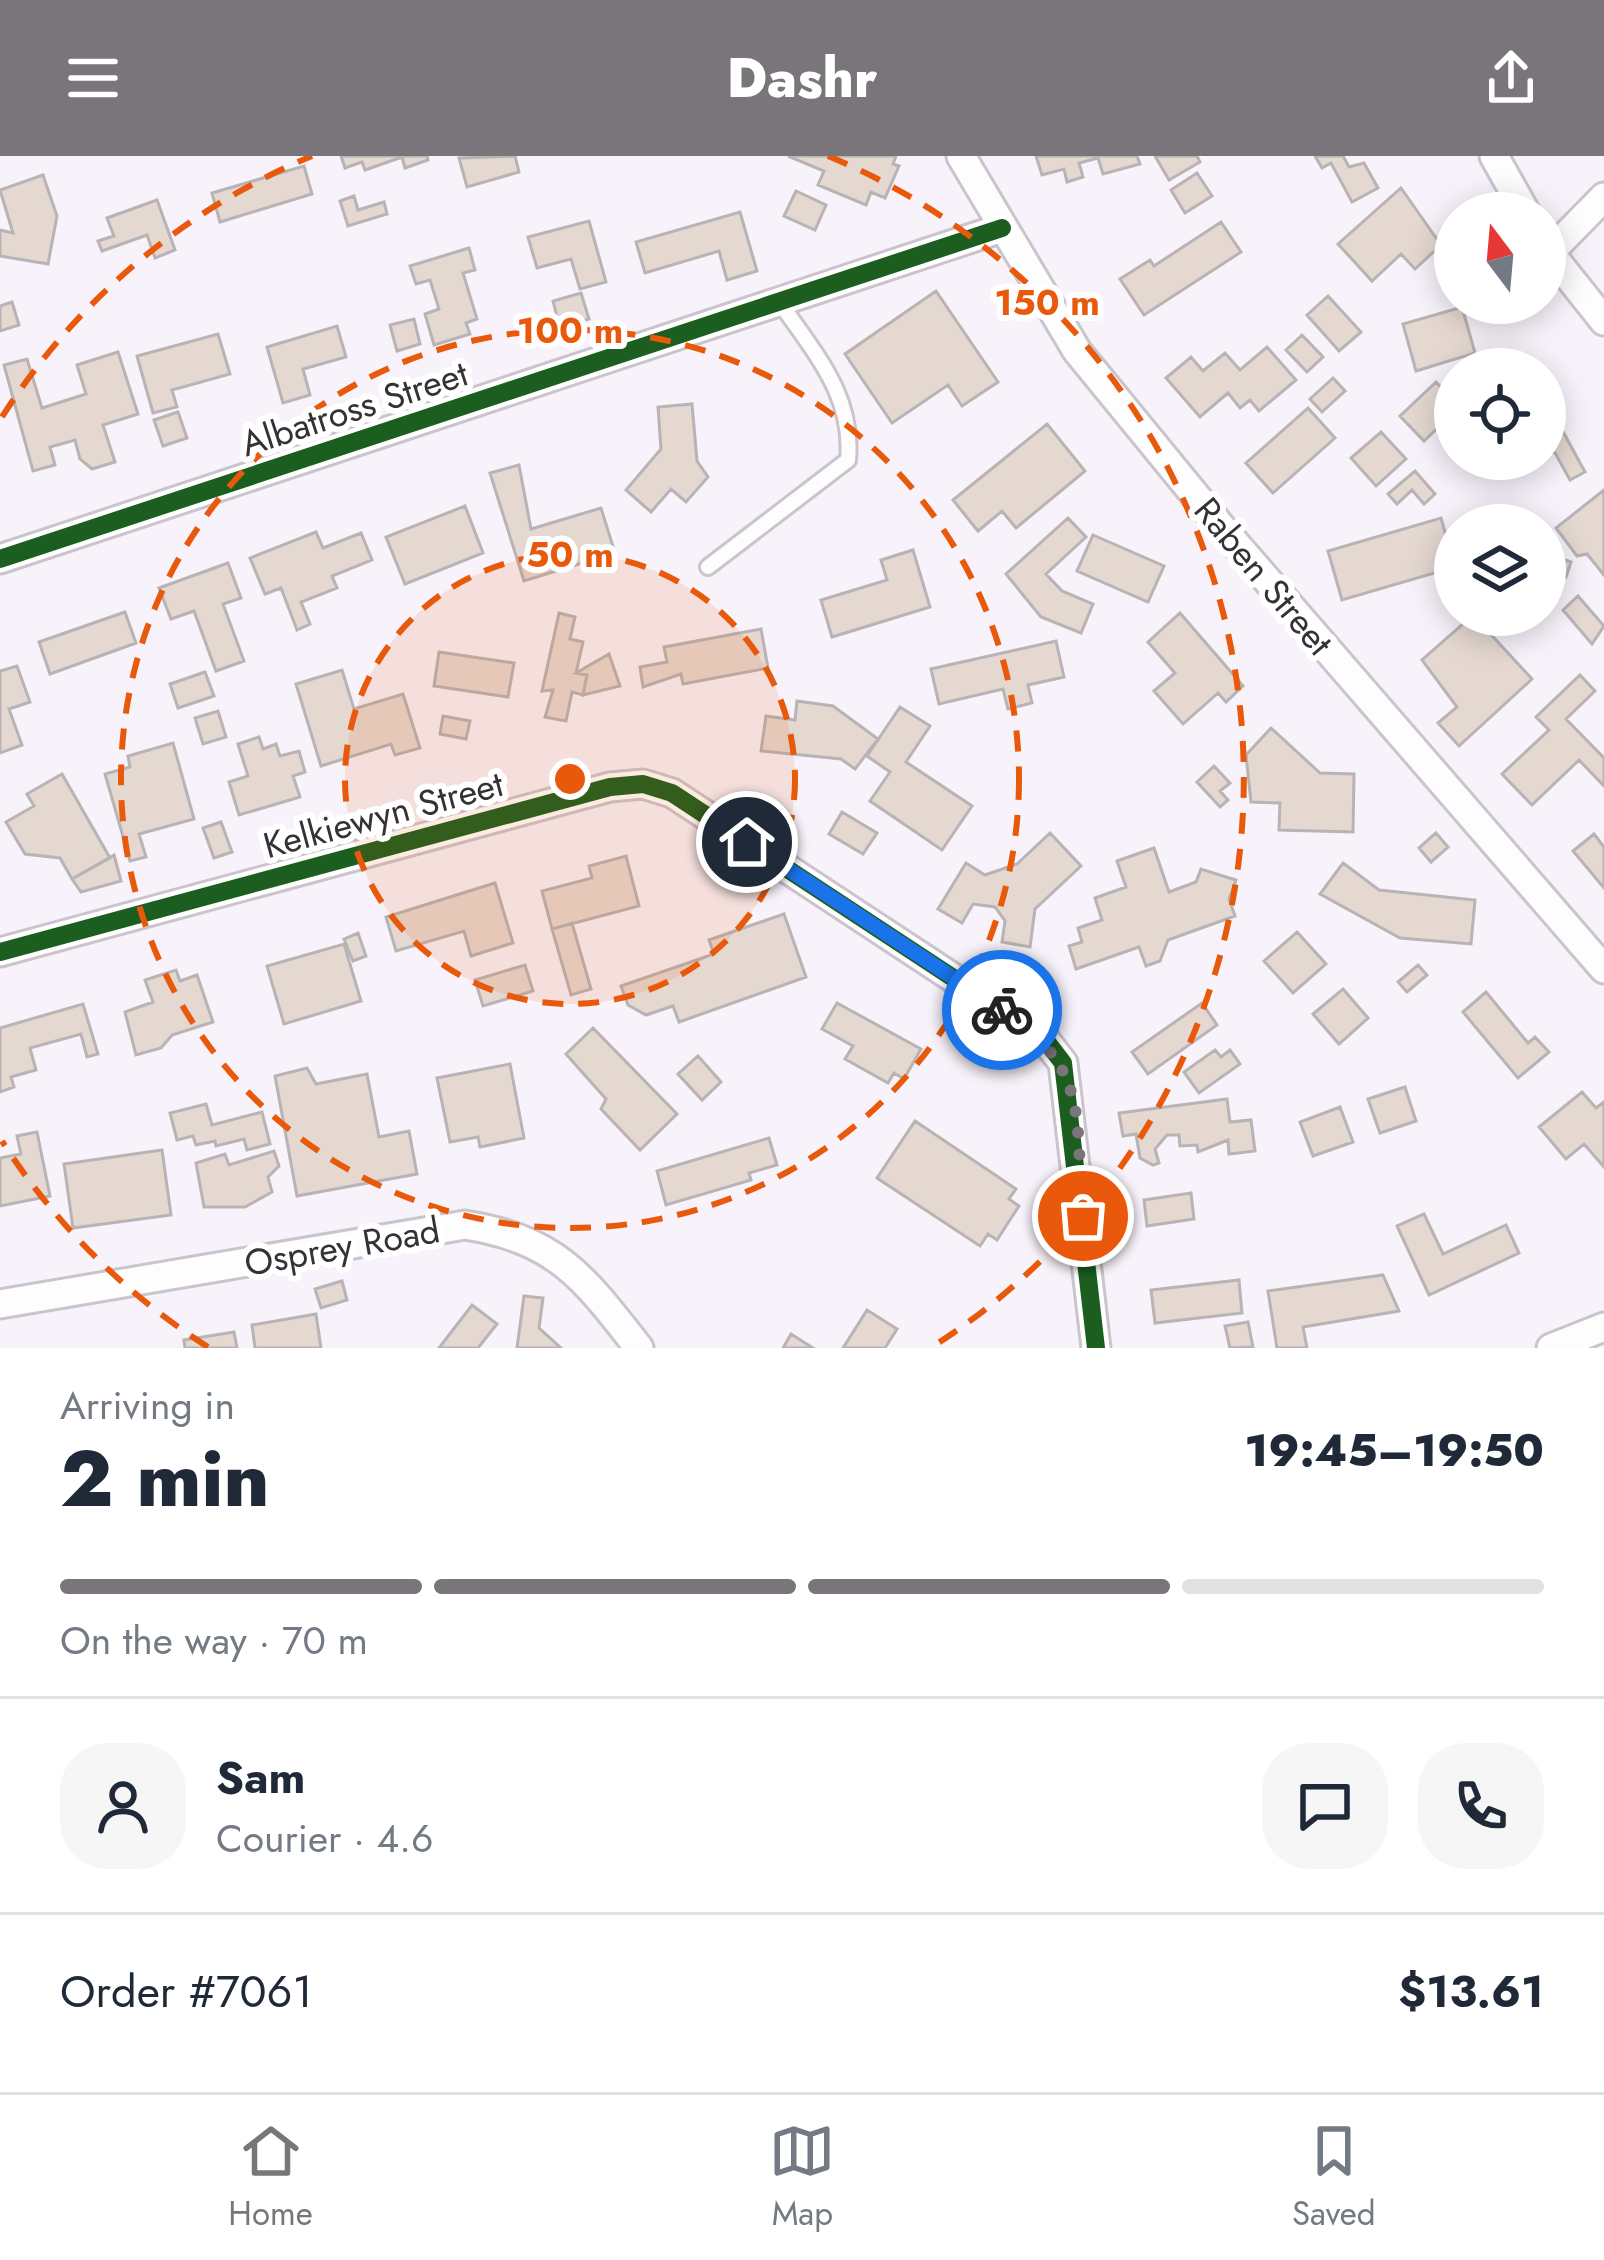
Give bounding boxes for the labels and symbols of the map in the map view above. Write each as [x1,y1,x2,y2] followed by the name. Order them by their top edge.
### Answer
[1434,192,1566,324] north arrow
[994,276,1100,328] text: 150 m
[517,304,623,356] text: 100 m
[234,347,474,469] street label: Albatross Street
[1182,486,1346,667] street label: Raben Street
[526,528,614,580] text: 50 m
[257,757,509,871] street label: Kelkiewyn Street
[549,758,591,800] centre of rings
[696,791,798,893] pin
[942,950,1062,1070] courier
[1032,1165,1134,1267] pin
[240,1203,444,1289] street label: Osprey Road

